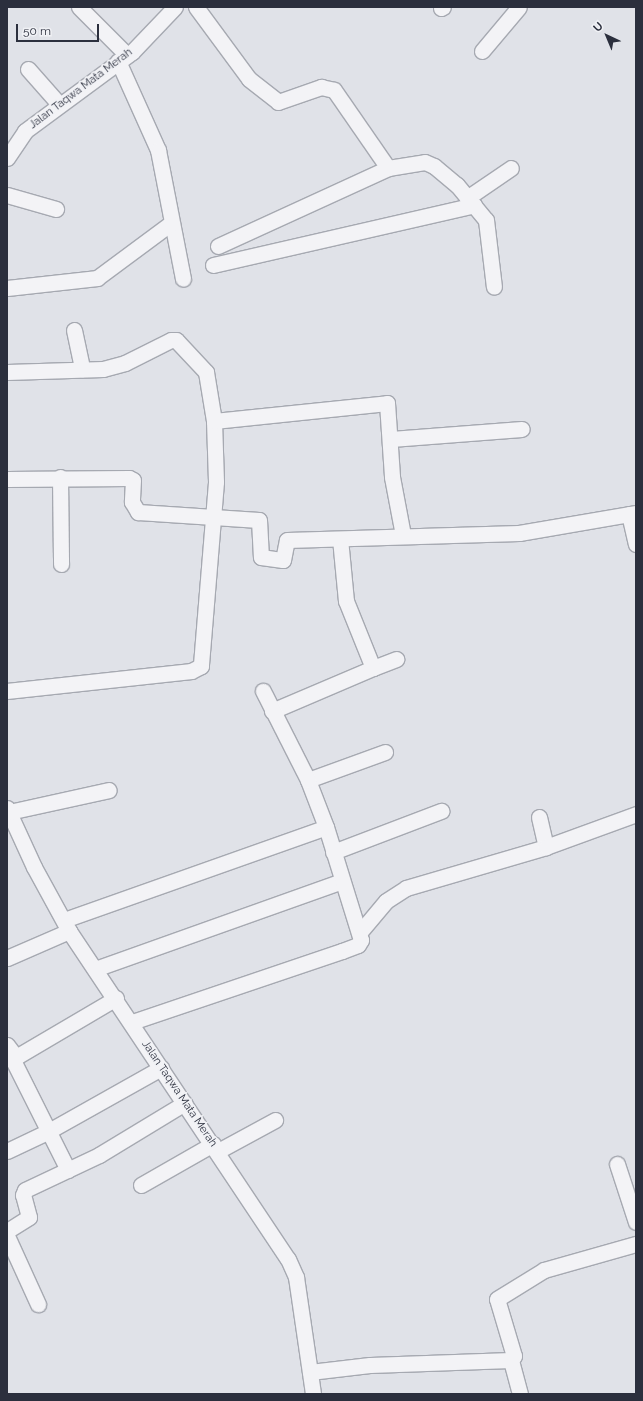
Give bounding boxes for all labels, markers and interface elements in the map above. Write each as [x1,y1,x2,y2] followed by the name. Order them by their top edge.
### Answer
[18,16,101,42] scale bar
[587,16,627,56] north arrow
[591,19,606,35] text: U
[23,24,51,38] text: 50 m
[27,46,135,132] street label: Jalan Taqwa Mata Merah
[138,1038,220,1150] street label: Jalan Taqwa Mata Merah

